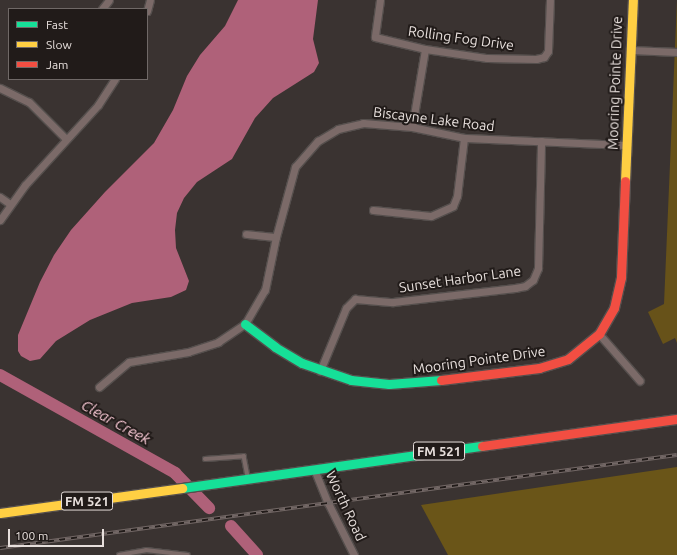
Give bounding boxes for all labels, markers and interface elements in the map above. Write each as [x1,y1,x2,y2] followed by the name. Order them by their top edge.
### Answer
[8,8,148,80] legend
[604,16,626,150] street label: Mooring Pointe Drive
[46,18,68,31] text: Fast
[407,22,515,54] street label: Rolling Fog Drive
[46,38,72,51] text: Slow
[46,58,68,71] text: Jam
[372,103,496,135] street label: Biscayne Lake Road
[398,262,522,296] street label: Sunset Harbor Lane
[412,342,546,378] street label: Mooring Pointe Drive
[78,396,154,448] water label: Clear Creek
[413,440,465,462] road number: FM 521
[322,468,370,544] street label: Worth Road
[61,490,113,512] road number: FM 521
[10,521,106,547] scale bar
[15,529,48,542] text: 100 m

